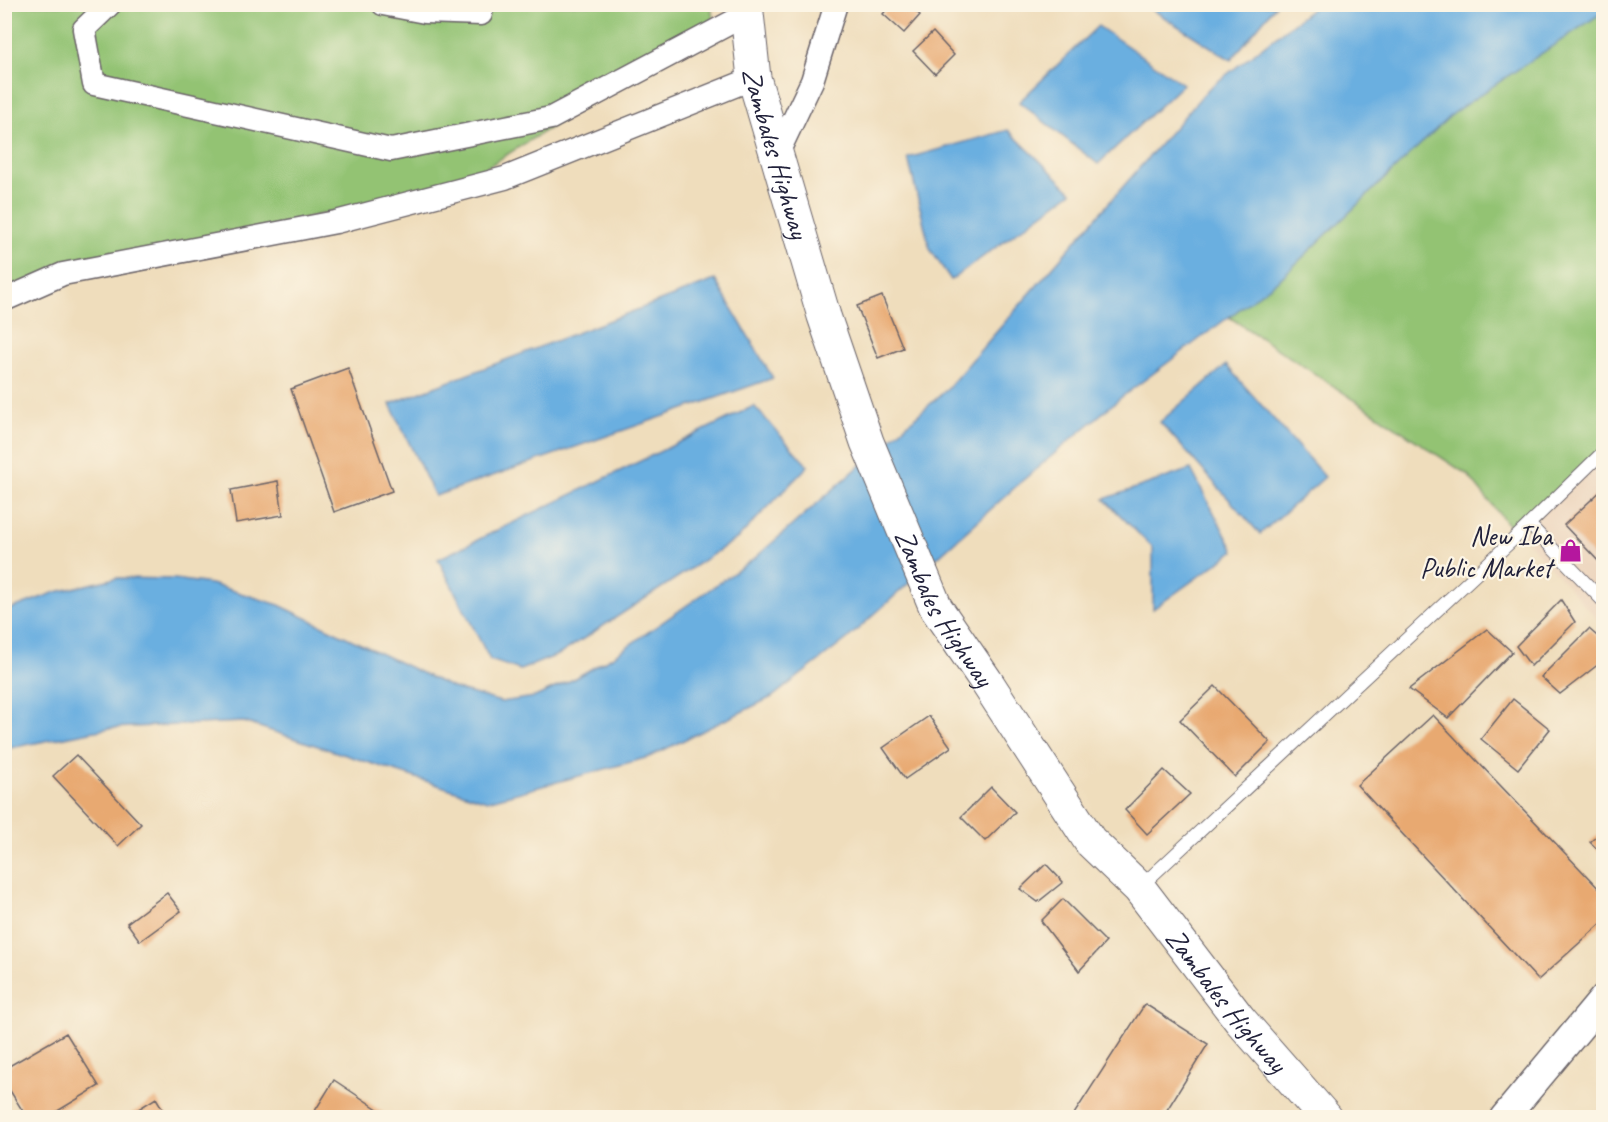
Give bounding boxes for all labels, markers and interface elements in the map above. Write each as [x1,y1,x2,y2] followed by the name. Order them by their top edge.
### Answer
[735,67,818,245] street label: Zambales Highway
[1420,518,1556,585] place label: New Iba Public Market
[887,524,1003,695] street label: Zambales Highway
[1557,538,1583,564] shop icon: New Iba Public Market
[1158,921,1296,1082] street label: Zambales Highway

